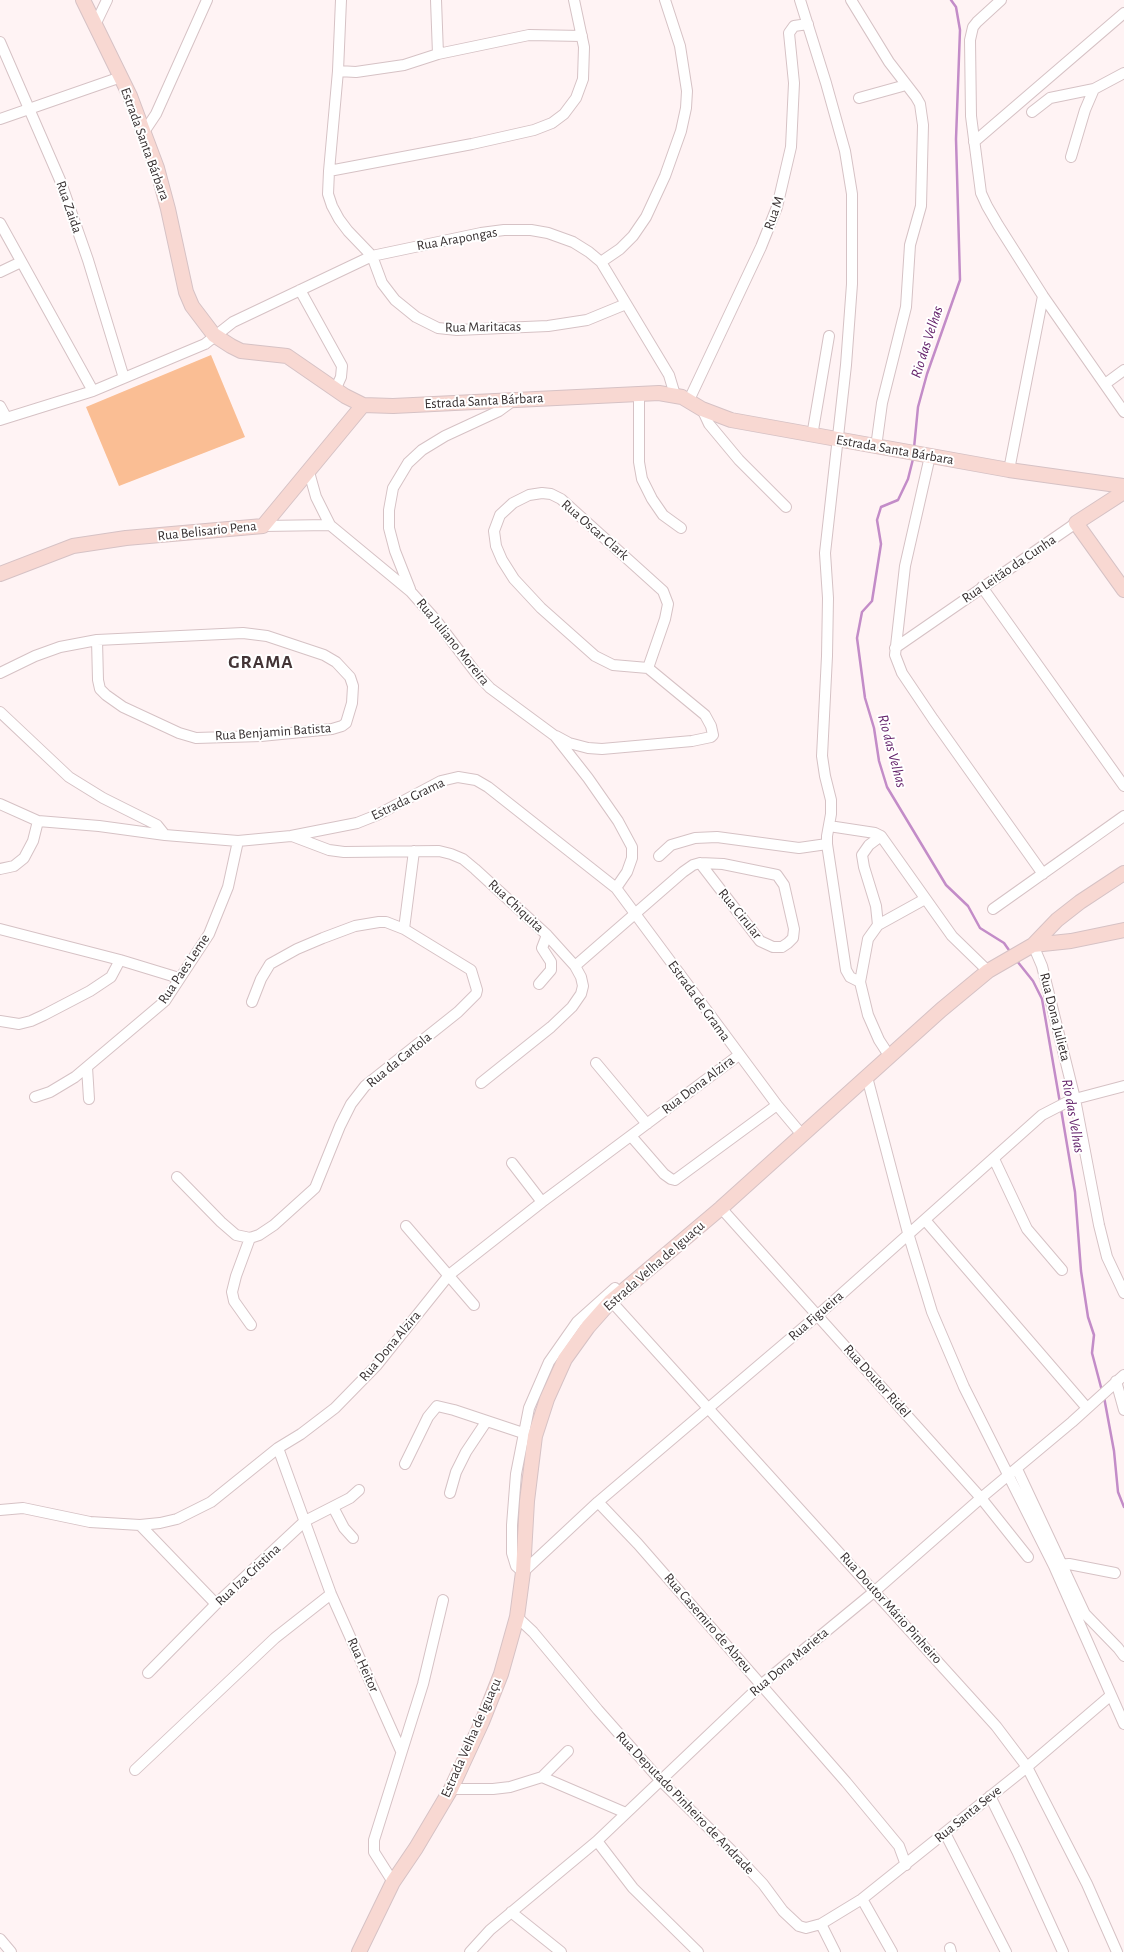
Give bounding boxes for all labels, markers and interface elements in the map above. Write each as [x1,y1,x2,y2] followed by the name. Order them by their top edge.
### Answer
[117,85,173,203] street label: Estrada Santa Bárbara
[52,179,86,235] street label: Rua Zaida
[760,194,788,232] street label: Rua M
[415,224,499,254] street label: Rua Arapongas
[907,304,947,380] water label: Rio das Velhas
[445,318,521,336] street label: Rua Maritacas
[424,389,544,413] street label: Estrada Santa Bárbara
[835,431,955,469] street label: Estrada Santa Bárbara
[558,496,632,564] street label: Rua Oscar Clark
[157,517,257,545] street label: Rua Belisario Pena
[959,531,1059,607] street label: Rua Leitão da Cunha
[413,595,493,689] street label: Rua Juliano Moreira
[228,651,294,673] district label: GRAMA
[874,713,910,789] water label: Rio das Velhas
[214,720,332,744] street label: Rua Benjamin Batista
[368,774,448,824] street label: Estrada Grama
[485,876,547,936] street label: Rua Chiquita
[715,885,765,943] street label: Rua Cirular
[155,931,213,1007] street label: Rua Paes Leme
[664,957,734,1045] street label: Estrada de Grama
[1036,971,1074,1063] street label: Rua Dona Julieta
[363,1029,435,1091] street label: Rua da Cartola
[658,1052,738,1118] street label: Rua Dona Alzira
[1058,1078,1088,1154] water label: Rio das Velhas
[600,1217,708,1315] street label: Estrada Velha de Iguaçu
[785,1288,847,1344] street label: Rua Figueira
[356,1307,424,1385] street label: Rua Dona Alzira
[840,1341,914,1421] street label: Rua Doutor Ridel
[212,1540,284,1610] street label: Rua Iza Cristina
[836,1548,946,1668] street label: Rua Doutor Mário Pinheiro
[660,1570,756,1676] street label: Rua Casemiro de Abreu
[746,1624,832,1700] street label: Rua Dona Marieta
[344,1635,382,1695] street label: Rua Heitor
[437,1676,505,1800] street label: Estrada Velha de Iguaçu
[612,1728,758,1878] street label: Rua Deputado Pinheiro de Andrade
[931,1782,1005,1846] street label: Rua Santa Seve

